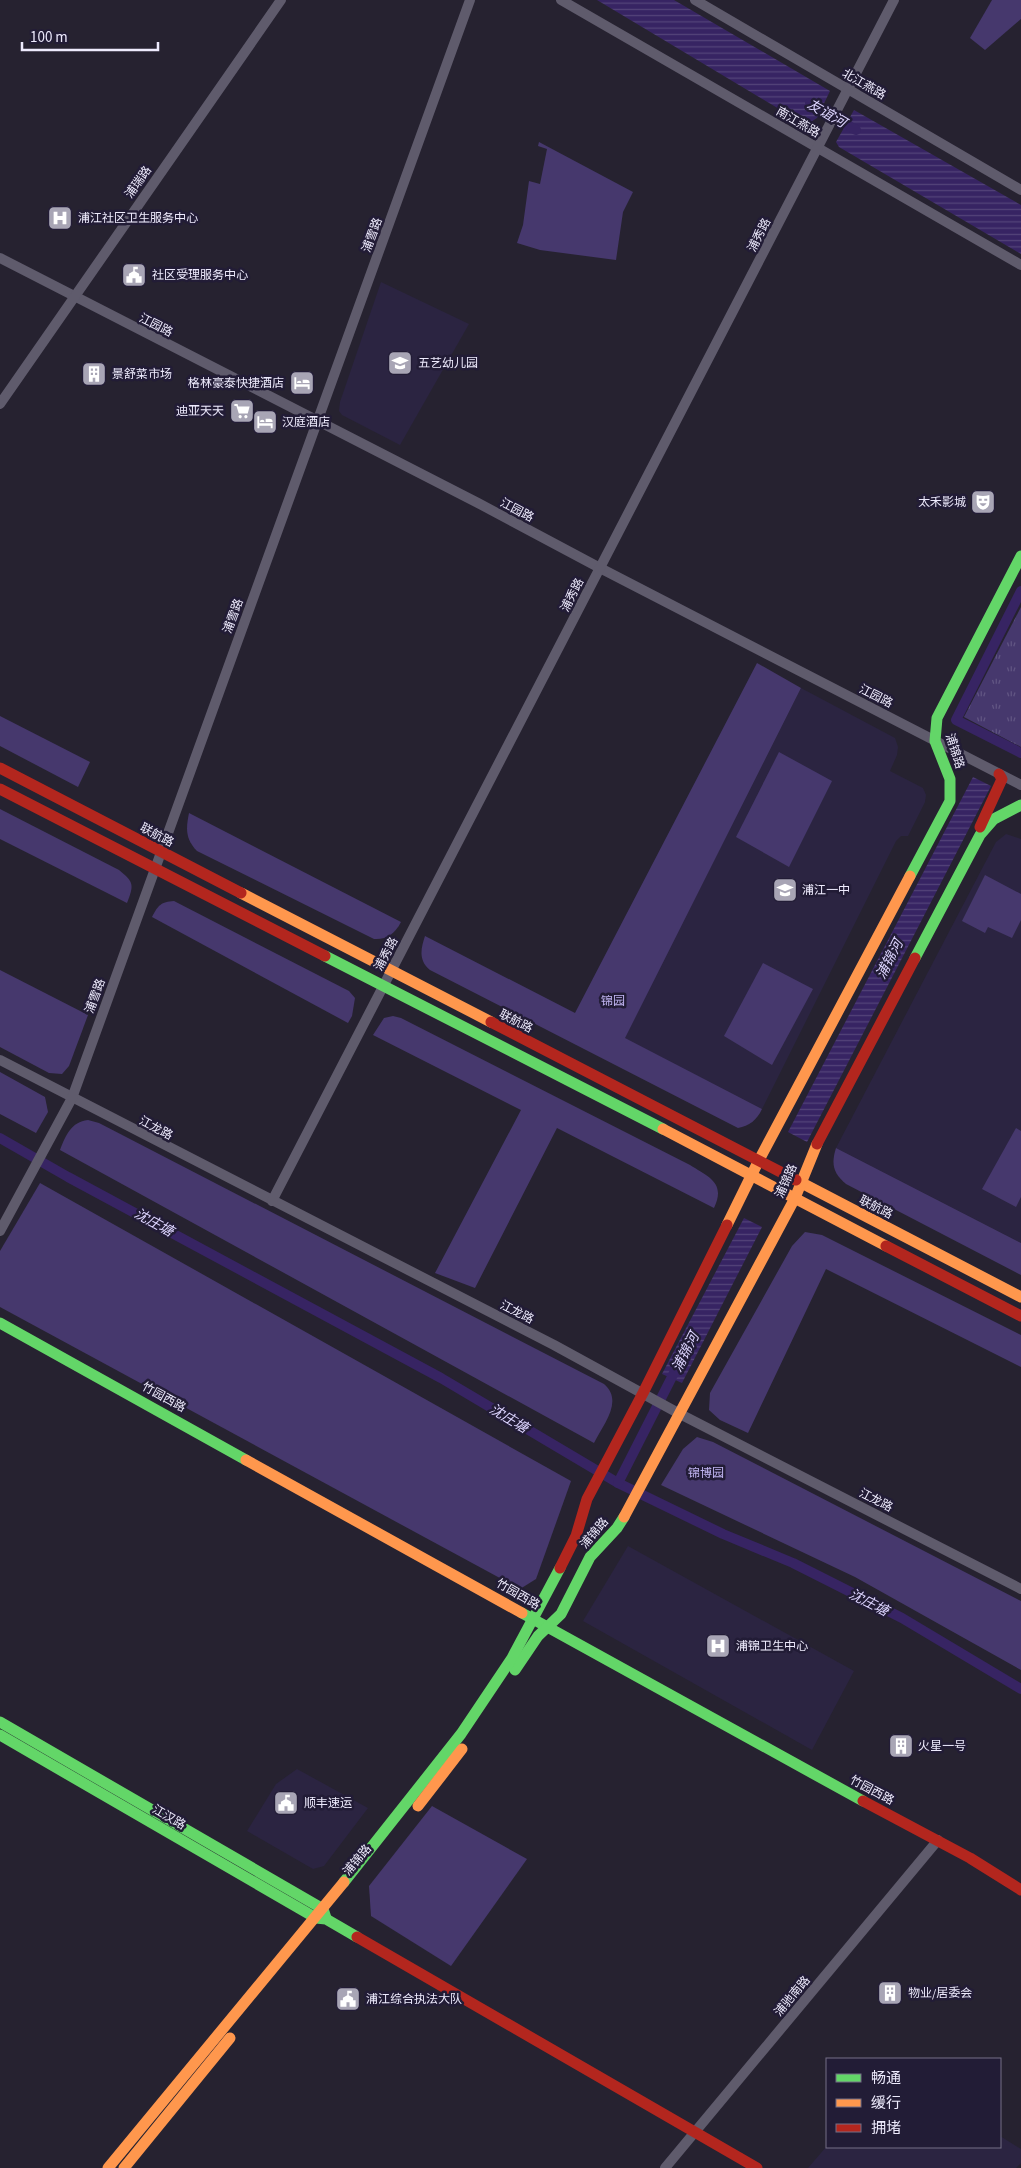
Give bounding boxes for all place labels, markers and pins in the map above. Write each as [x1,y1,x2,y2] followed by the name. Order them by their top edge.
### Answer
[47,205,73,231] hospital icon: 浦江社区卫生服务中心
[78,210,198,227] place label: 浦江社区卫生服务中心
[121,262,147,288] public building icon: 社区受理服务中心
[152,267,248,284] place label: 社区受理服务中心
[387,350,413,376] school or university icon: 五艺幼儿园
[418,355,478,372] place label: 五艺幼儿园
[81,361,107,387] building icon: 景舒菜市场
[112,366,172,383] place label: 景舒菜市场
[289,370,315,396] hotel icon: 格林豪泰快捷酒店
[188,375,284,392] place label: 格林豪泰快捷酒店
[229,398,255,424] supermarket icon: 迪亚天天
[176,403,224,420] place label: 迪亚天天
[252,409,278,435] hotel icon: 汉庭酒店
[282,414,330,431] place label: 汉庭酒店
[970,489,996,515] theatre icon: 太禾影城
[918,494,966,511] place label: 太禾影城
[772,877,798,903] school or university icon: 浦江一中
[802,882,850,899] place label: 浦江一中
[705,1633,731,1659] hospital icon: 浦锦卫生中心
[736,1638,808,1655] place label: 浦锦卫生中心
[888,1733,914,1759] building icon: 火星一号
[918,1738,966,1755] place label: 火星一号
[273,1790,299,1816] public building icon: 顺丰速运
[304,1795,352,1812] place label: 顺丰速运
[877,1980,903,2006] building icon: 物业/居委会
[908,1985,972,2002] place label: 物业/居委会
[335,1986,361,2012] public building icon: 浦江综合执法大队
[366,1991,462,2008] place label: 浦江综合执法大队

